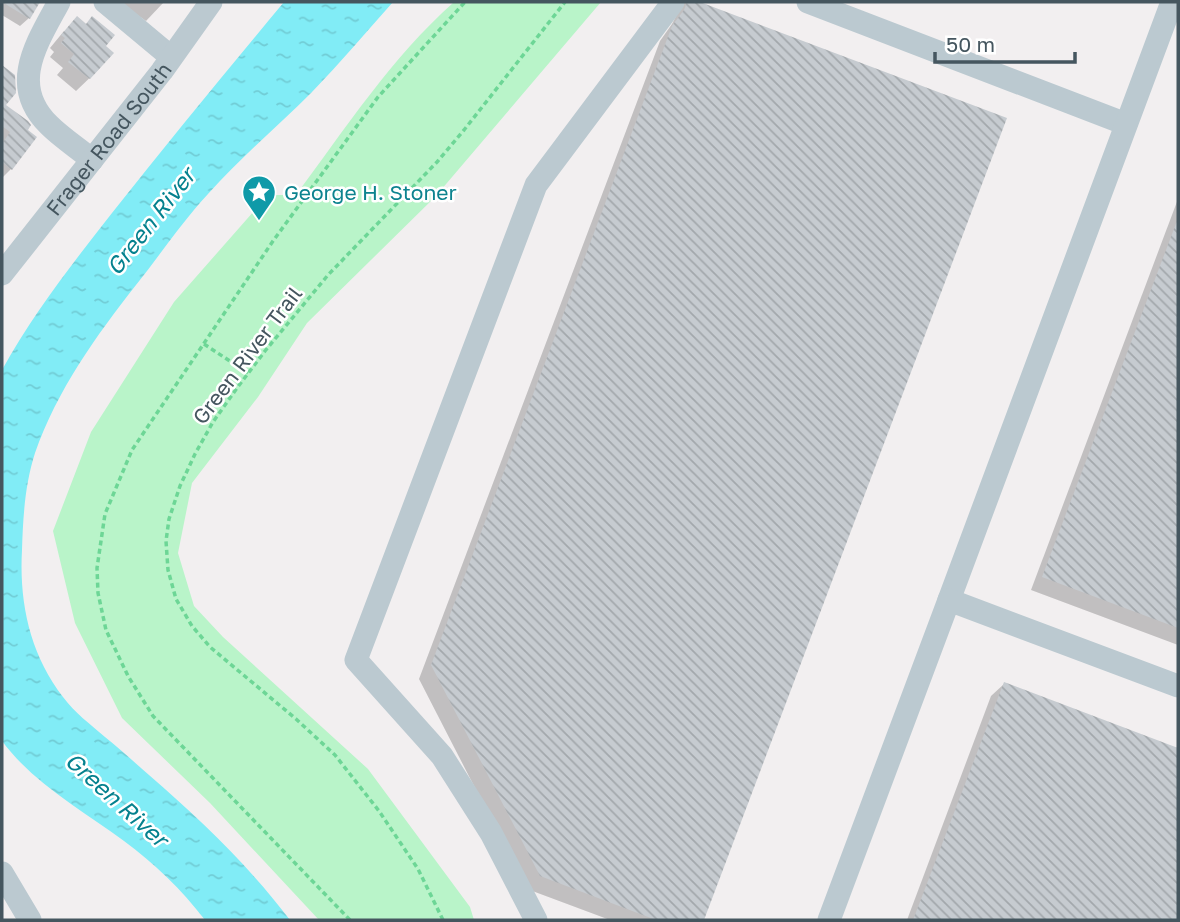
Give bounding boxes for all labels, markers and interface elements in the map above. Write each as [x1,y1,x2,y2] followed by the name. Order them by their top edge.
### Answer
[935,21,1075,65] scale bar
[946,31,995,57] text: 50 m
[40,57,177,221] street label: Frager Road South
[100,160,202,280] water label: Green River
[240,173,278,222] place icon: George H. Stoner
[284,179,457,205] place label: George H. Stoner
[187,281,307,429] street label: Green River Trail
[60,746,176,854] water label: Green River

